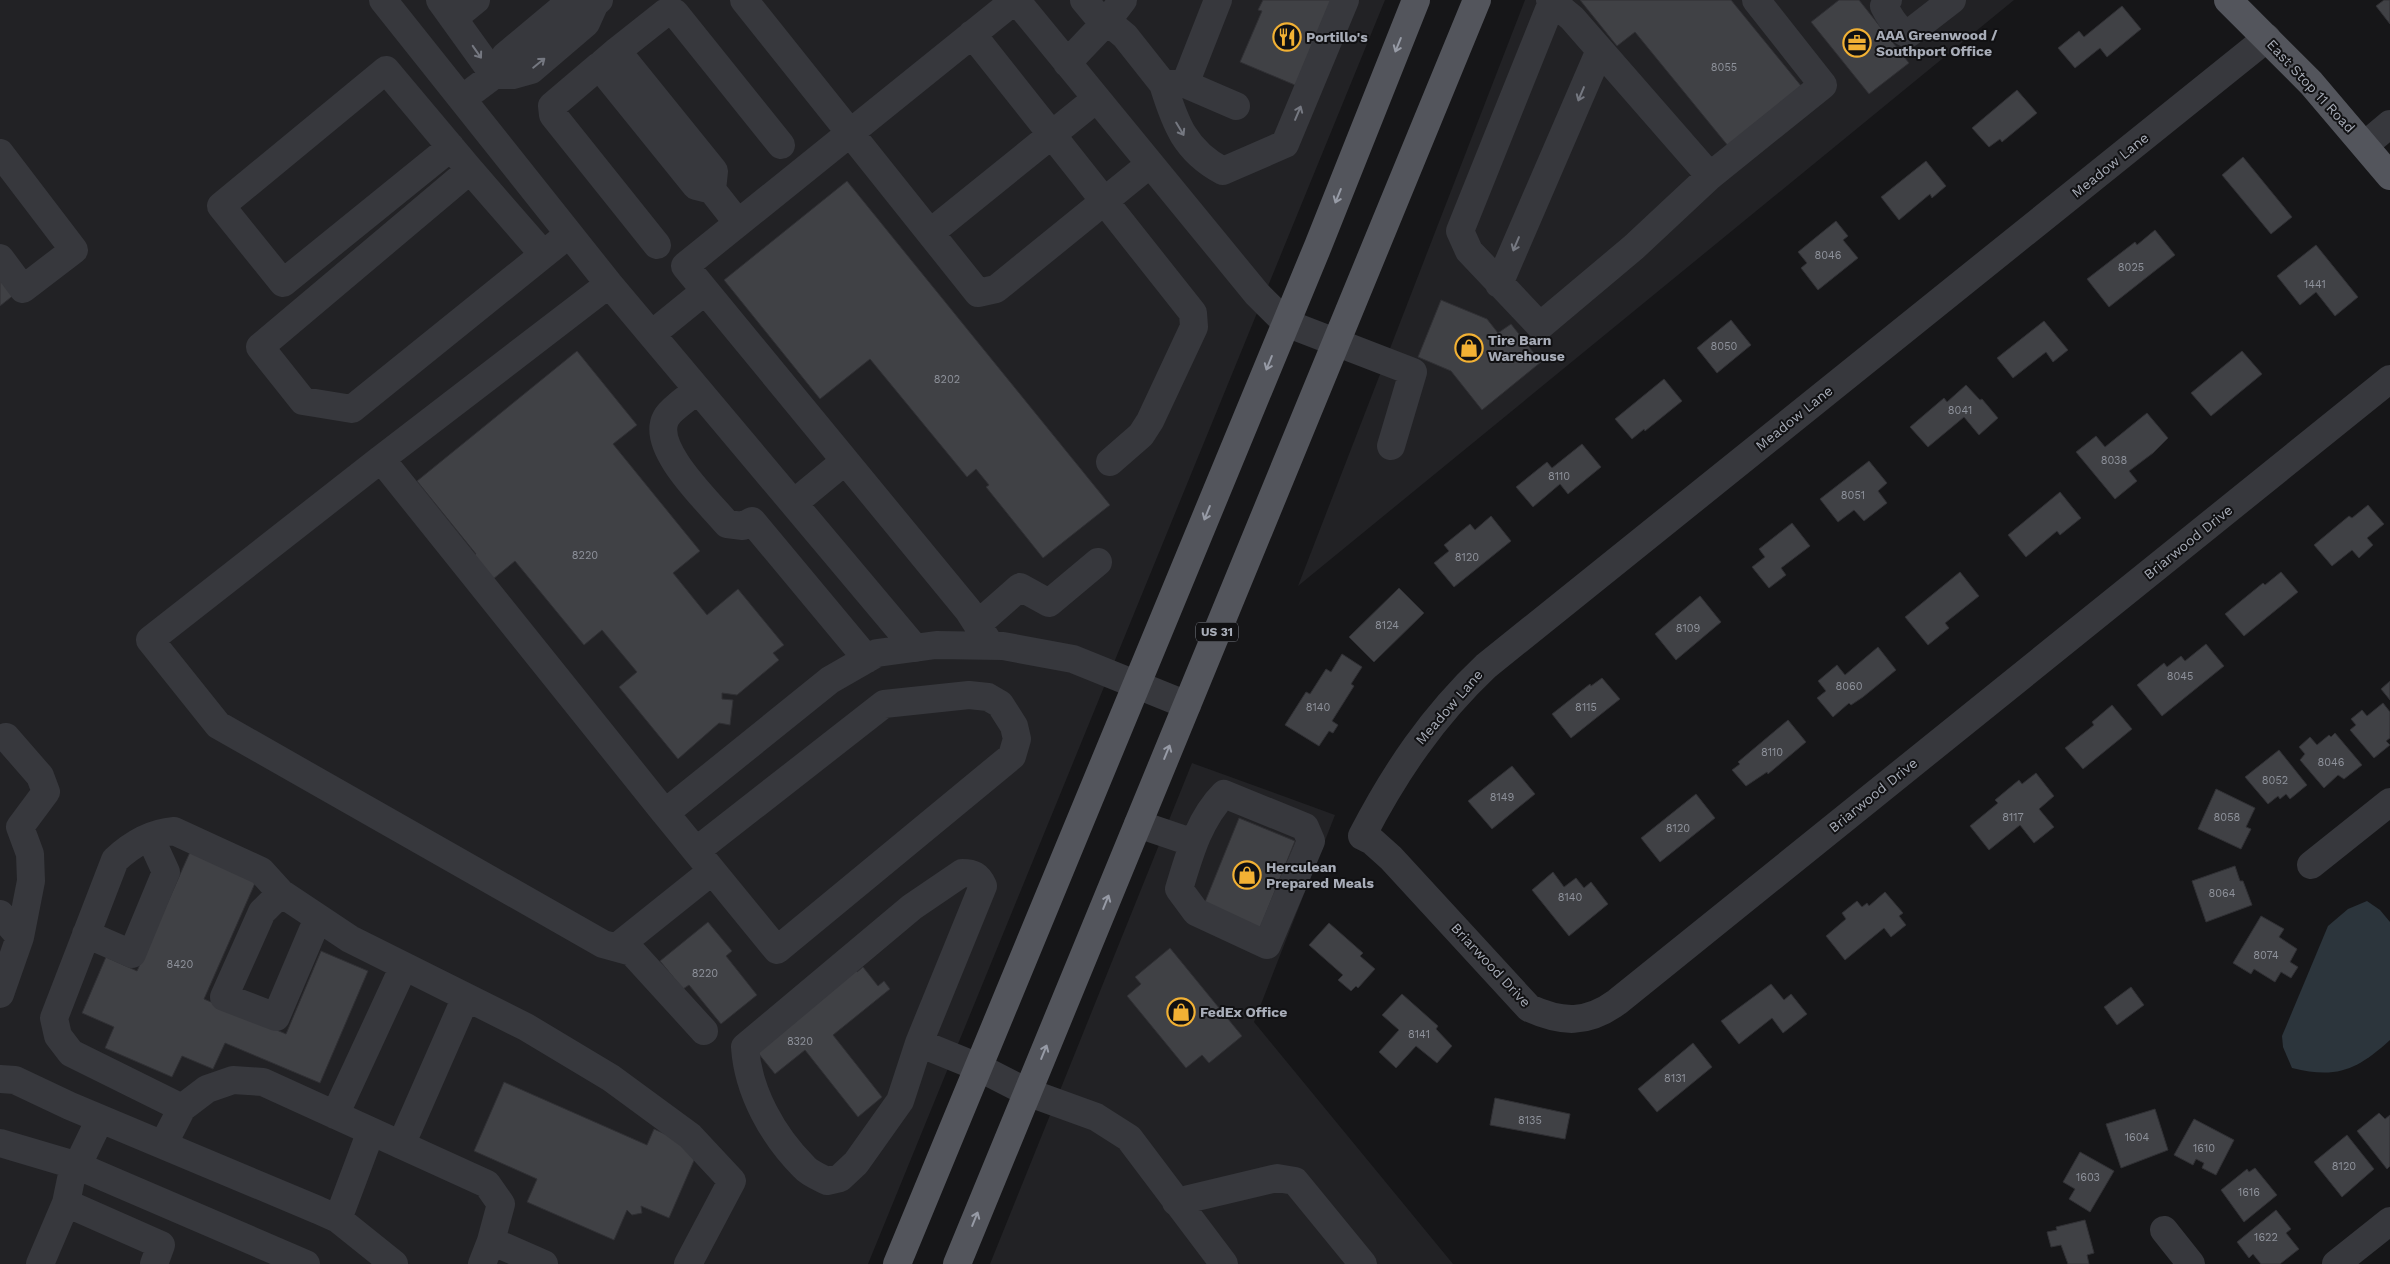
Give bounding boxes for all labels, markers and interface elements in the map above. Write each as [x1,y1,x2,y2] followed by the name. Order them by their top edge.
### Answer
[1272,22,1302,52] restaurant icon: Portillo's
[1876,27,1998,59] place label: AAA Greenwood / Southport Office
[1842,28,1872,58] office icon: AAA Greenwood / Southport Office
[1306,29,1368,45] place label: Portillo's
[2264,36,2358,136] street label: East Stop 11 Road
[1393,37,1402,52] one-way arrow
[472,44,482,58] one-way arrow
[533,57,546,68] one-way arrow
[1711,61,1737,74] house number: 8055
[1575,86,1585,101] one-way arrow
[1293,106,1303,121] one-way arrow
[1174,122,1185,136] one-way arrow
[2068,129,2152,201] street label: Meadow Lane
[1332,188,1342,203] one-way arrow
[1511,236,1521,251] one-way arrow
[1814,249,1842,262] house number: 8046
[2118,261,2144,274] house number: 8025
[2304,278,2326,291] house number: 1441
[1488,332,1565,364] place label: Tire Barn Warehouse
[1454,333,1484,363] shop icon: Tire Barn Warehouse
[1711,340,1738,353] house number: 8050
[1264,355,1274,370] one-way arrow
[934,373,960,386] house number: 8202
[1752,382,1836,454] street label: Meadow Lane
[1948,404,1972,417] house number: 8041
[2101,454,2128,467] house number: 8038
[1548,470,1570,483] house number: 8110
[1841,489,1865,502] house number: 8051
[2141,502,2235,582] street label: Briarwood Drive
[1202,505,1212,520] one-way arrow
[572,549,598,562] house number: 8220
[1455,551,1479,564] house number: 8120
[1375,619,1399,632] house number: 8124
[1196,622,1238,642] road number: US 31
[1676,622,1701,635] house number: 8109
[1412,666,1486,748] street label: Meadow Lane
[2167,670,2193,683] house number: 8045
[1835,680,1863,693] house number: 8060
[1306,701,1330,714] house number: 8140
[1575,701,1597,714] house number: 8115
[1163,745,1173,760] one-way arrow
[1761,746,1783,759] house number: 8110
[1826,755,1920,835] street label: Briarwood Drive
[2317,756,2345,769] house number: 8046
[2262,774,2288,787] house number: 8052
[1490,791,1514,804] house number: 8149
[2002,811,2024,824] house number: 8117
[2214,811,2241,824] house number: 8058
[1666,822,1690,835] house number: 8120
[1266,859,1375,891] place label: Herculean Prepared Meals
[1232,860,1262,890] shop icon: Herculean Prepared Meals
[2208,887,2236,900] house number: 8064
[1558,891,1582,904] house number: 8140
[1101,895,1111,910] one-way arrow
[1448,920,1534,1010] street label: Briarwood Drive
[2253,949,2279,962] house number: 8074
[167,958,194,971] house number: 8420
[692,967,718,980] house number: 8220
[1166,997,1196,1027] shop icon: FedEx Office
[1200,1004,1287,1020] place label: FedEx Office
[1408,1028,1430,1041] house number: 8141
[787,1035,813,1048] house number: 8320
[1040,1045,1049,1060] one-way arrow
[1664,1072,1686,1085] house number: 8131
[1518,1114,1542,1127] house number: 8135
[2125,1131,2150,1144] house number: 1604
[2193,1142,2215,1155] house number: 1610
[2332,1160,2356,1173] house number: 8120
[2076,1171,2100,1184] house number: 1603
[2238,1186,2260,1199] house number: 1616
[971,1212,980,1227] one-way arrow
[2254,1231,2278,1244] house number: 1622

